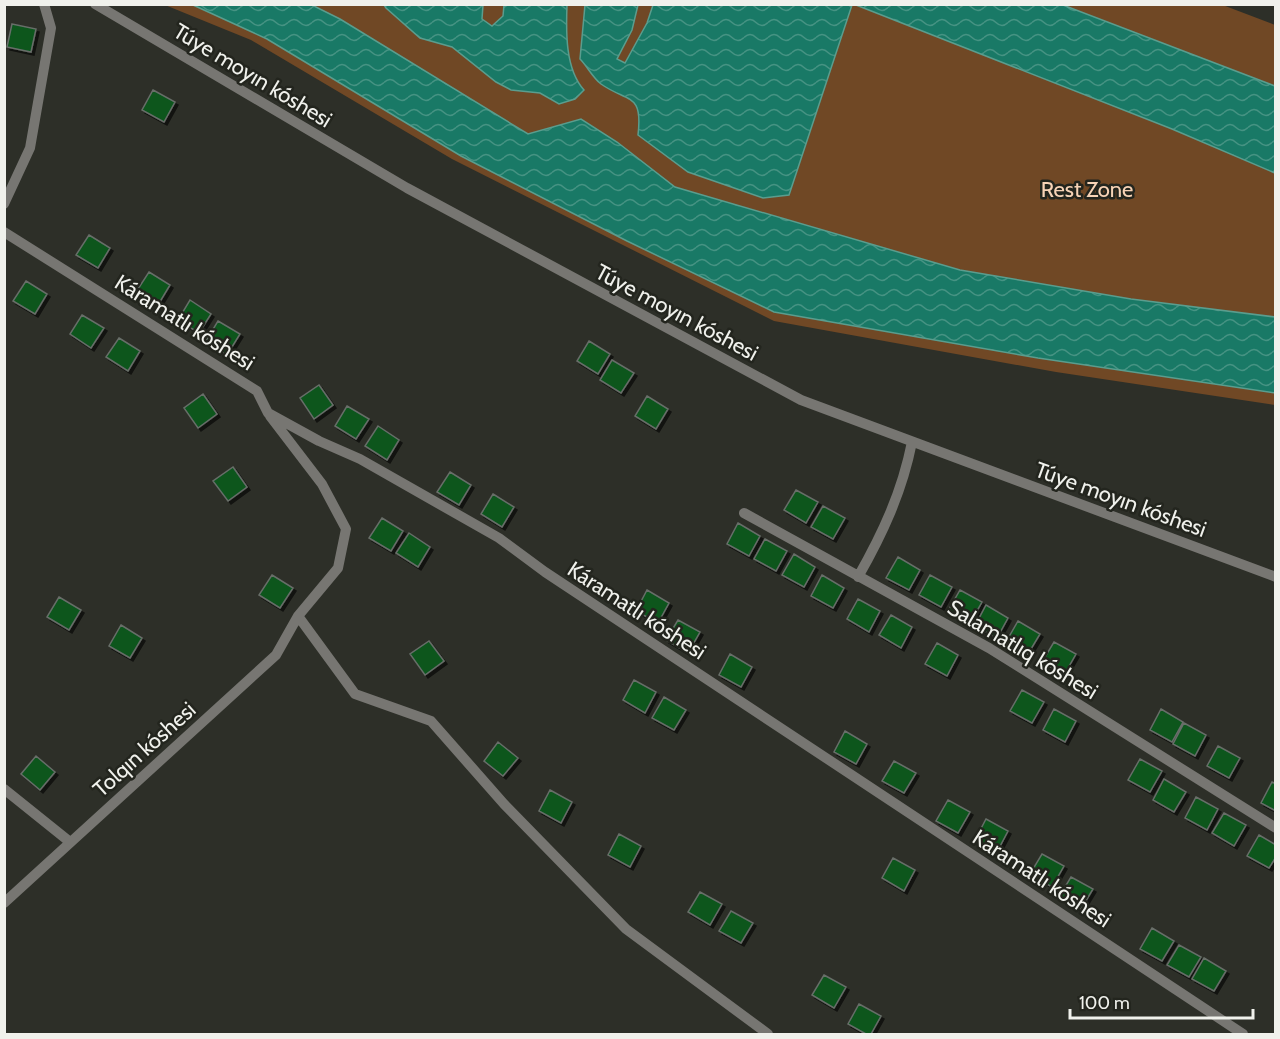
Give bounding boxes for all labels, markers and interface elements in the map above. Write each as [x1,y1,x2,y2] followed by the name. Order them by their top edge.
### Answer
[169,17,337,133] street label: Túye moyın kóshesi
[1041,176,1133,203] park label: Rest Zone
[591,258,763,367] street label: Túye moyın kóshesi
[110,269,260,376] street label: Káramatlı kóshesi
[1032,456,1210,543] street label: Túye moyın kóshesi
[562,556,711,665] street label: Káramatlı kóshesi
[943,594,1103,705] street label: Salamatlıq kóshesi
[87,696,201,803] street label: Tolqın kóshesi
[967,824,1116,933] street label: Káramatlı kóshesi
[1070,982,1253,1020] scale bar
[1079,992,1130,1014] text: 100 m

